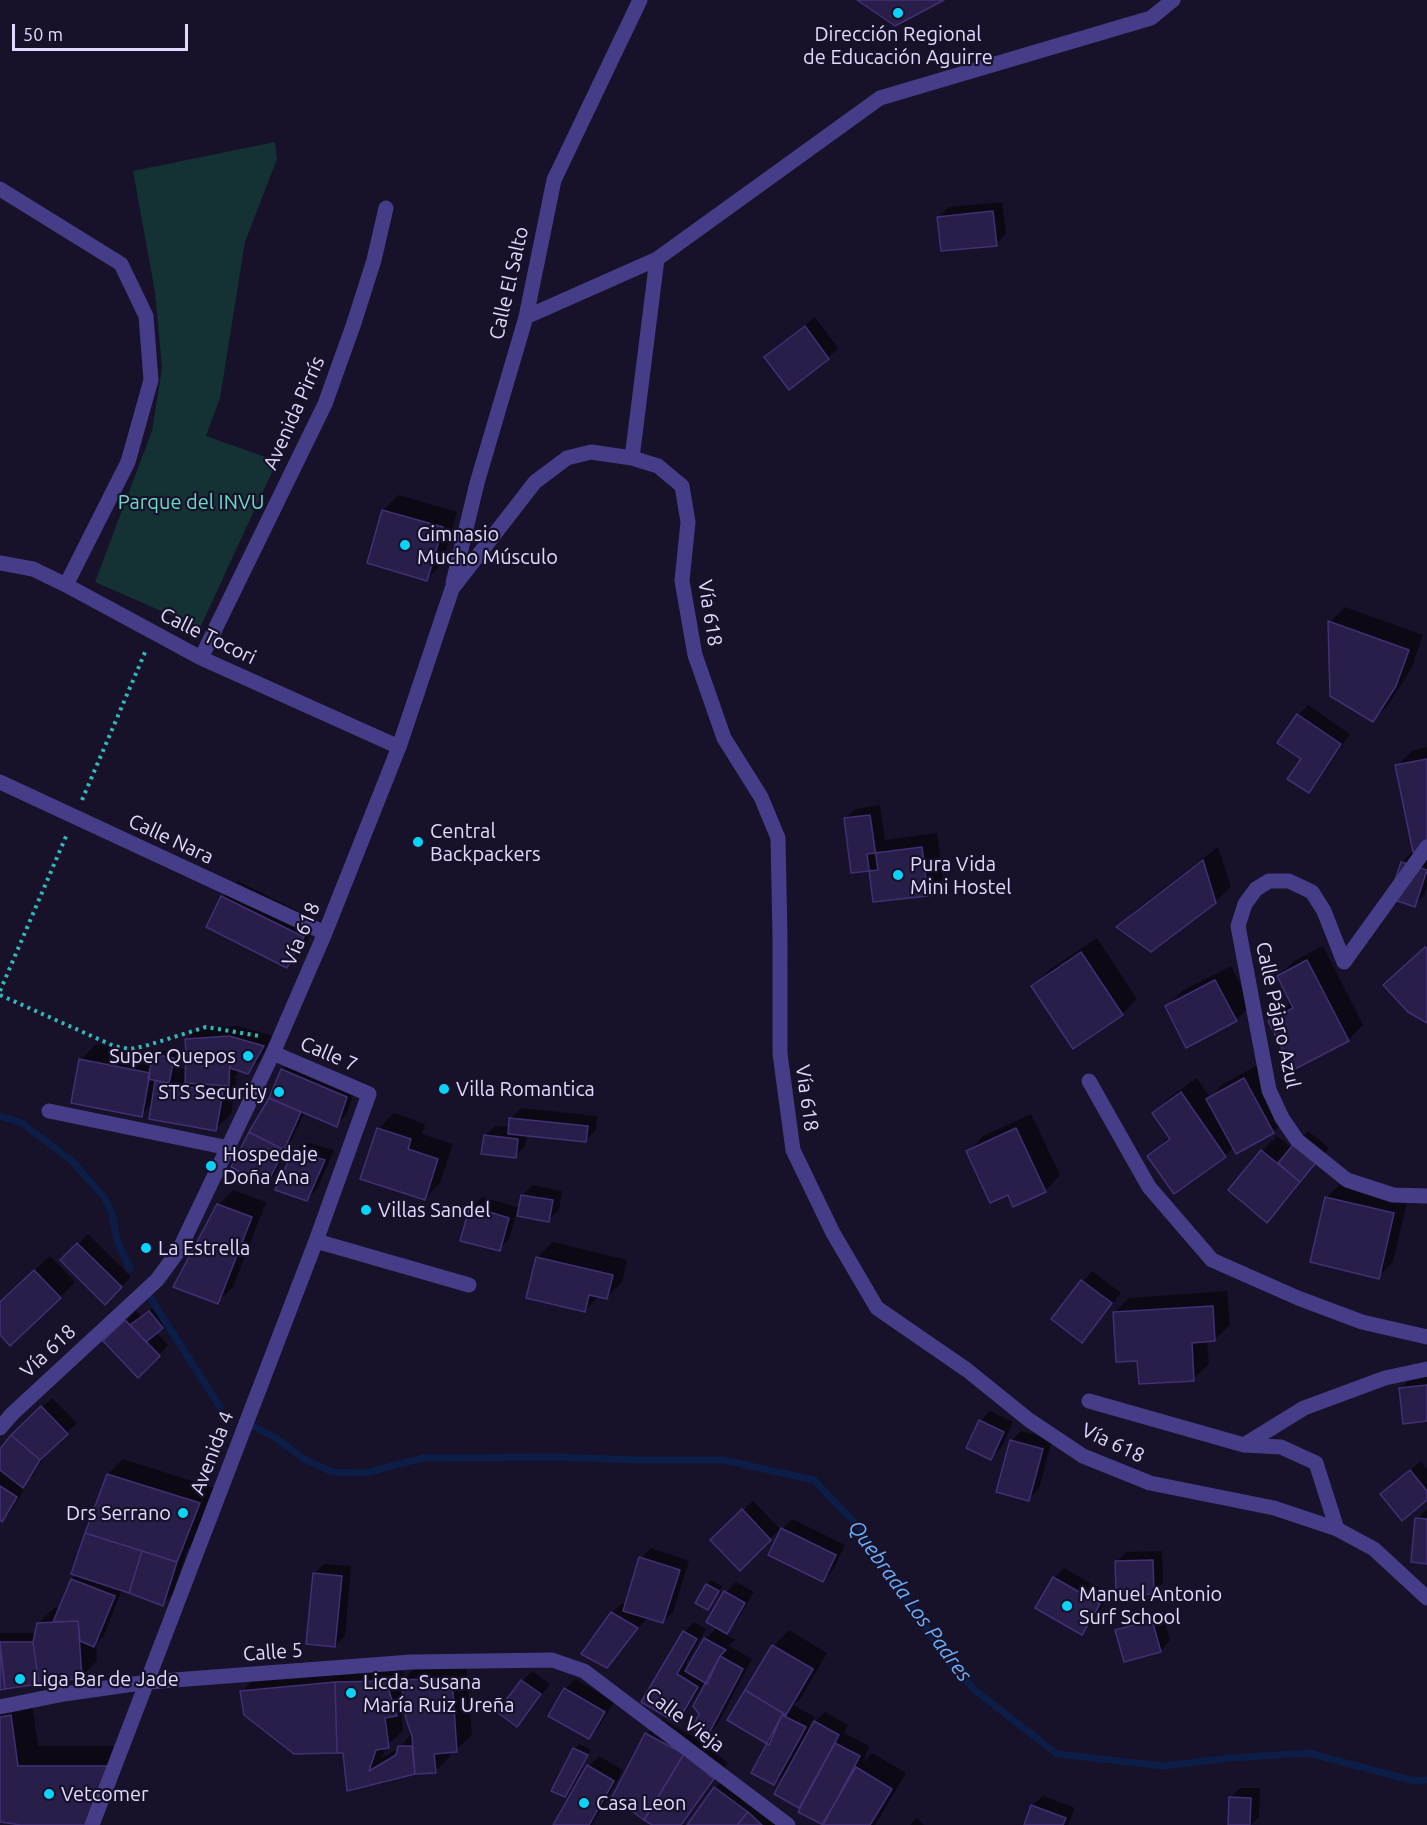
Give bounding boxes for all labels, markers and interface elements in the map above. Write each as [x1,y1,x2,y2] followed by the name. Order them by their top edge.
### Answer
[891,6,905,20] marker: Dirección Regional de Educación Aguirre
[15,12,190,50] scale bar
[803,22,993,69] place label: Dirección Regional de Educación Aguirre
[23,24,63,44] text: 50 m
[484,224,534,342] street label: Calle El Salto
[258,352,330,474] street label: Avenida Pirrís
[118,490,264,514] park label: Parque del INVU
[417,522,558,569] place label: Gimnasio Mucho Músculo
[398,538,412,552] marker: Gimnasio Mucho Músculo
[693,578,727,648] street label: Vía 618
[156,602,260,670] street label: Calle Tocori
[125,809,217,869] street label: Calle Nara
[430,819,541,866] place label: Central Backpackers
[411,835,425,849] marker: Central Backpackers
[910,852,1012,899] place label: Pura Vida Mini Hostel
[891,868,905,882] marker: Pura Vida Mini Hostel
[277,899,325,969] street label: Vía 618
[1251,940,1305,1090] street label: Calle Pájaro Azul
[297,1031,361,1077] street label: Calle 7
[109,1044,236,1068] place label: Super Quepos
[241,1049,255,1063] marker: Super Quepos
[790,1063,824,1133] street label: Vía 618
[456,1077,595,1101] place label: Villa Romantica
[158,1080,267,1104] place label: STS Security
[437,1082,451,1096] marker: Villa Romantica
[272,1085,286,1099] marker: STS Security
[223,1142,318,1189] place label: Hospedaje Doña Ana
[204,1159,218,1173] marker: Hospedaje Doña Ana
[378,1198,490,1222] place label: Villas Sandel
[359,1203,373,1217] marker: Villas Sandel
[158,1236,250,1260] place label: La Estrella
[139,1241,153,1255] marker: La Estrella
[15,1319,81,1383] street label: Vía 618
[185,1408,239,1498] street label: Avenida 4
[1078,1418,1148,1468] street label: Vía 618
[66,1501,171,1525] place label: Drs Serrano
[176,1506,190,1520] marker: Drs Serrano
[843,1515,977,1687] water label: Quebrada Los Padres
[1079,1582,1222,1629] place label: Manuel Antonio Surf School
[1060,1599,1074,1613] marker: Manuel Antonio Surf School
[242,1638,304,1666] street label: Calle 5
[32,1667,179,1691] place label: Liga Bar de Jade
[363,1670,514,1717] place label: Licda. Susana María Ruiz Ureña
[13,1672,27,1686] marker: Liga Bar de Jade
[641,1682,729,1758] street label: Calle Vieja
[344,1686,358,1700] marker: Licda. Susana María Ruiz Ureña
[61,1782,149,1806] place label: Vetcomer
[42,1787,56,1801] marker: Vetcomer
[596,1791,686,1815] place label: Casa Leon
[577,1796,591,1810] marker: Casa Leon

